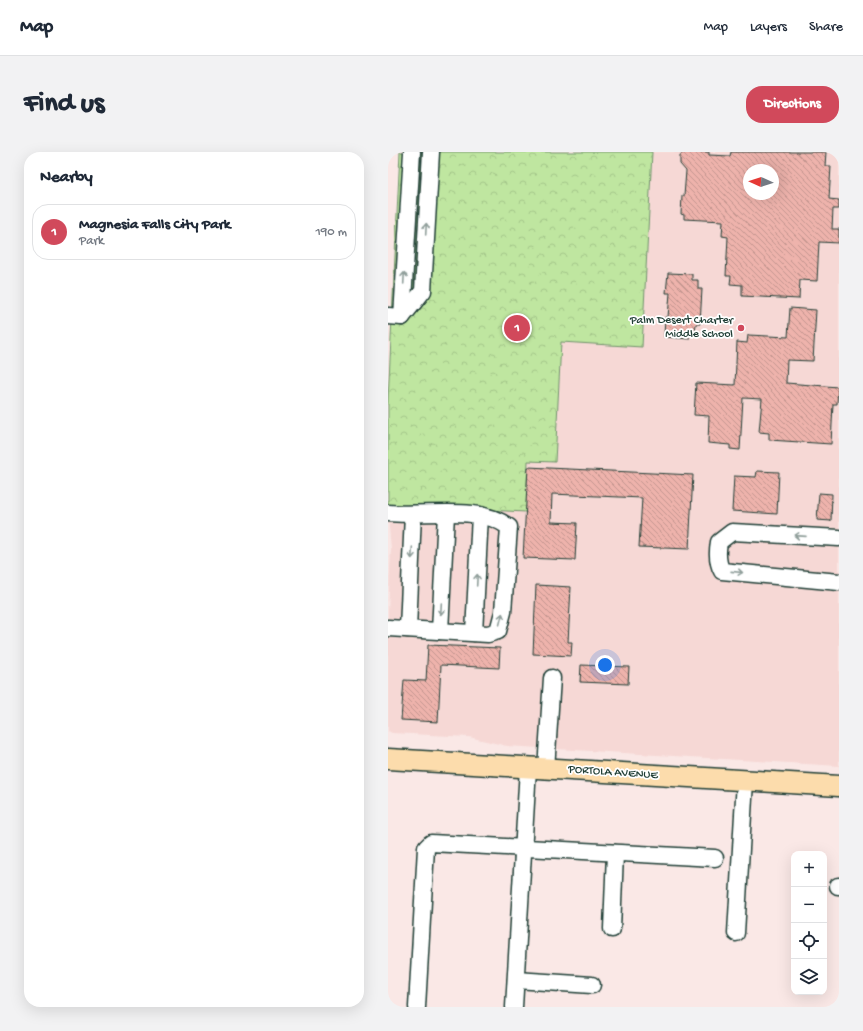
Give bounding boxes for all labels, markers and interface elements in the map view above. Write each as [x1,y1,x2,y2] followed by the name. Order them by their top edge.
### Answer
[20,16,53,39] text: Map
[704,19,728,36] text: Map
[750,19,787,36] text: Layers
[809,19,843,36] text: Share
[746,86,839,123] button: Directions
[24,88,104,121] text: Find us
[743,164,779,200] north arrow
[40,168,93,188] text: Nearby
[79,216,231,234] text: Magnesia Falls City Park
[423,223,430,236] one-way arrow
[51,225,57,240] text: 1
[316,225,347,240] text: 190 m
[79,234,104,249] text: Park
[401,272,408,285] one-way arrow
[504,313,530,343] pin: 1
[629,314,735,342] place label: Palm Desert Charter Middle School
[736,323,746,333] marker: Palm Desert Charter Middle School
[794,532,807,540] one-way arrow
[408,546,415,559] one-way arrow
[731,569,744,576] one-way arrow
[473,574,480,587] one-way arrow
[437,602,445,615] one-way arrow
[498,613,506,626] one-way arrow
[595,655,615,675] your location
[567,763,659,783] street label: PORTOLA AVENUE
[791,851,827,995] map controls
[791,851,827,887] button: +
[791,887,827,923] button: −
[791,923,827,959] button: locate
[791,959,827,995] button: layers

